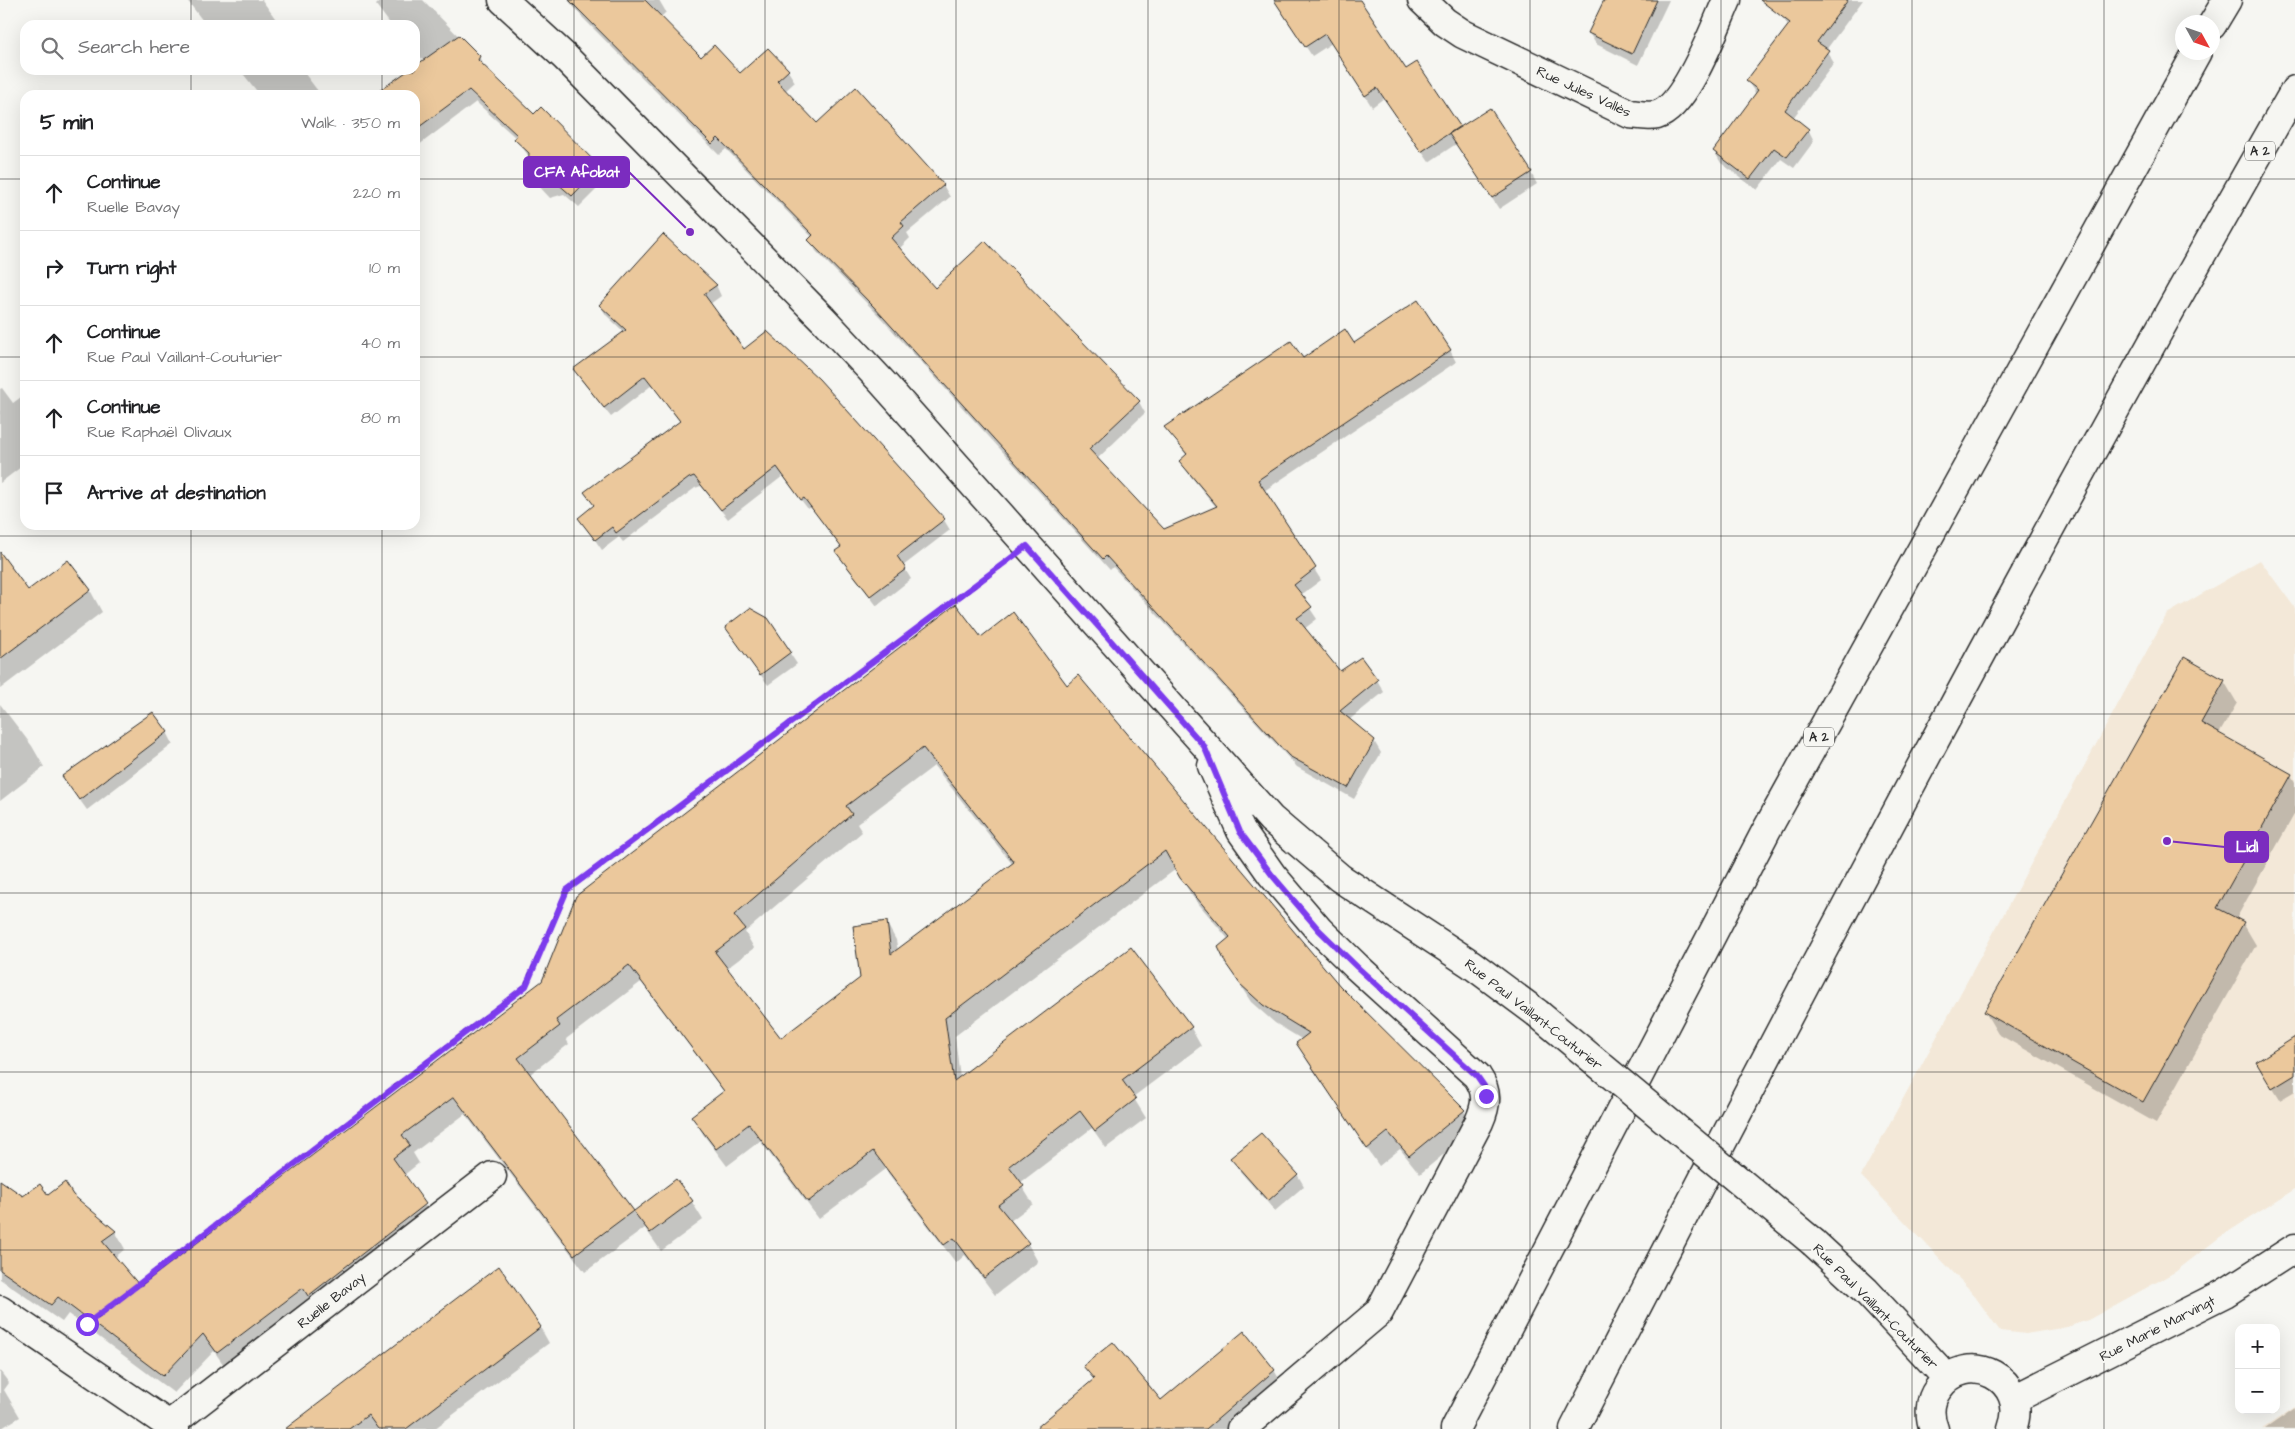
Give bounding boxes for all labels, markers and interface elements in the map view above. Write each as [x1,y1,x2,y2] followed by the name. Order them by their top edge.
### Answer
[2175,15,2220,60] north arrow
[20,20,420,75] search box
[38,34,66,62] icon: search
[78,34,190,61] text: Search here
[1533,61,1634,123] street label: Rue Jules Vallès
[40,108,93,137] text: 5 min
[301,112,400,134] text: Walk · 350 m
[2245,142,2275,160] road number: A 2
[524,157,629,187] callout: CFA Afobat
[534,162,621,183] text: CFA Afobat
[87,169,161,196] text: Continue
[40,179,68,207] icon: ahead
[353,182,400,204] text: 220 m
[87,196,180,218] text: Ruelle Bavay
[40,254,68,282] icon: right
[87,255,176,282] text: Turn right
[369,257,400,279] text: 10 m
[87,319,161,346] text: Continue
[40,329,68,357] icon: ahead
[360,332,400,354] text: 40 m
[87,346,282,368] text: Rue Paul Vaillant-Couturier
[87,394,161,421] text: Continue
[40,404,68,432] icon: ahead
[361,407,400,429] text: 80 m
[87,421,231,443] text: Rue Raphaël Olivaux
[40,479,68,507] icon: arrive
[87,480,266,507] text: Arrive at destination
[1804,728,1834,746] road number: A 2
[2225,832,2268,862] callout: Lidl
[2236,837,2259,858] text: Lidl
[1460,954,1607,1075] street label: Rue Paul Vaillant-Couturier
[1475,1085,1498,1108] route end
[1808,1239,1943,1374] street label: Rue Paul Vaillant-Couturier
[293,1268,370,1334] street label: Ruelle Bavay
[2096,1291,2219,1367] street label: Rue Marie Marvingt
[76,1313,99,1336] route start
[2235,1324,2280,1414] map controls
[2235,1324,2280,1369] button: +
[2235,1369,2280,1414] button: −

